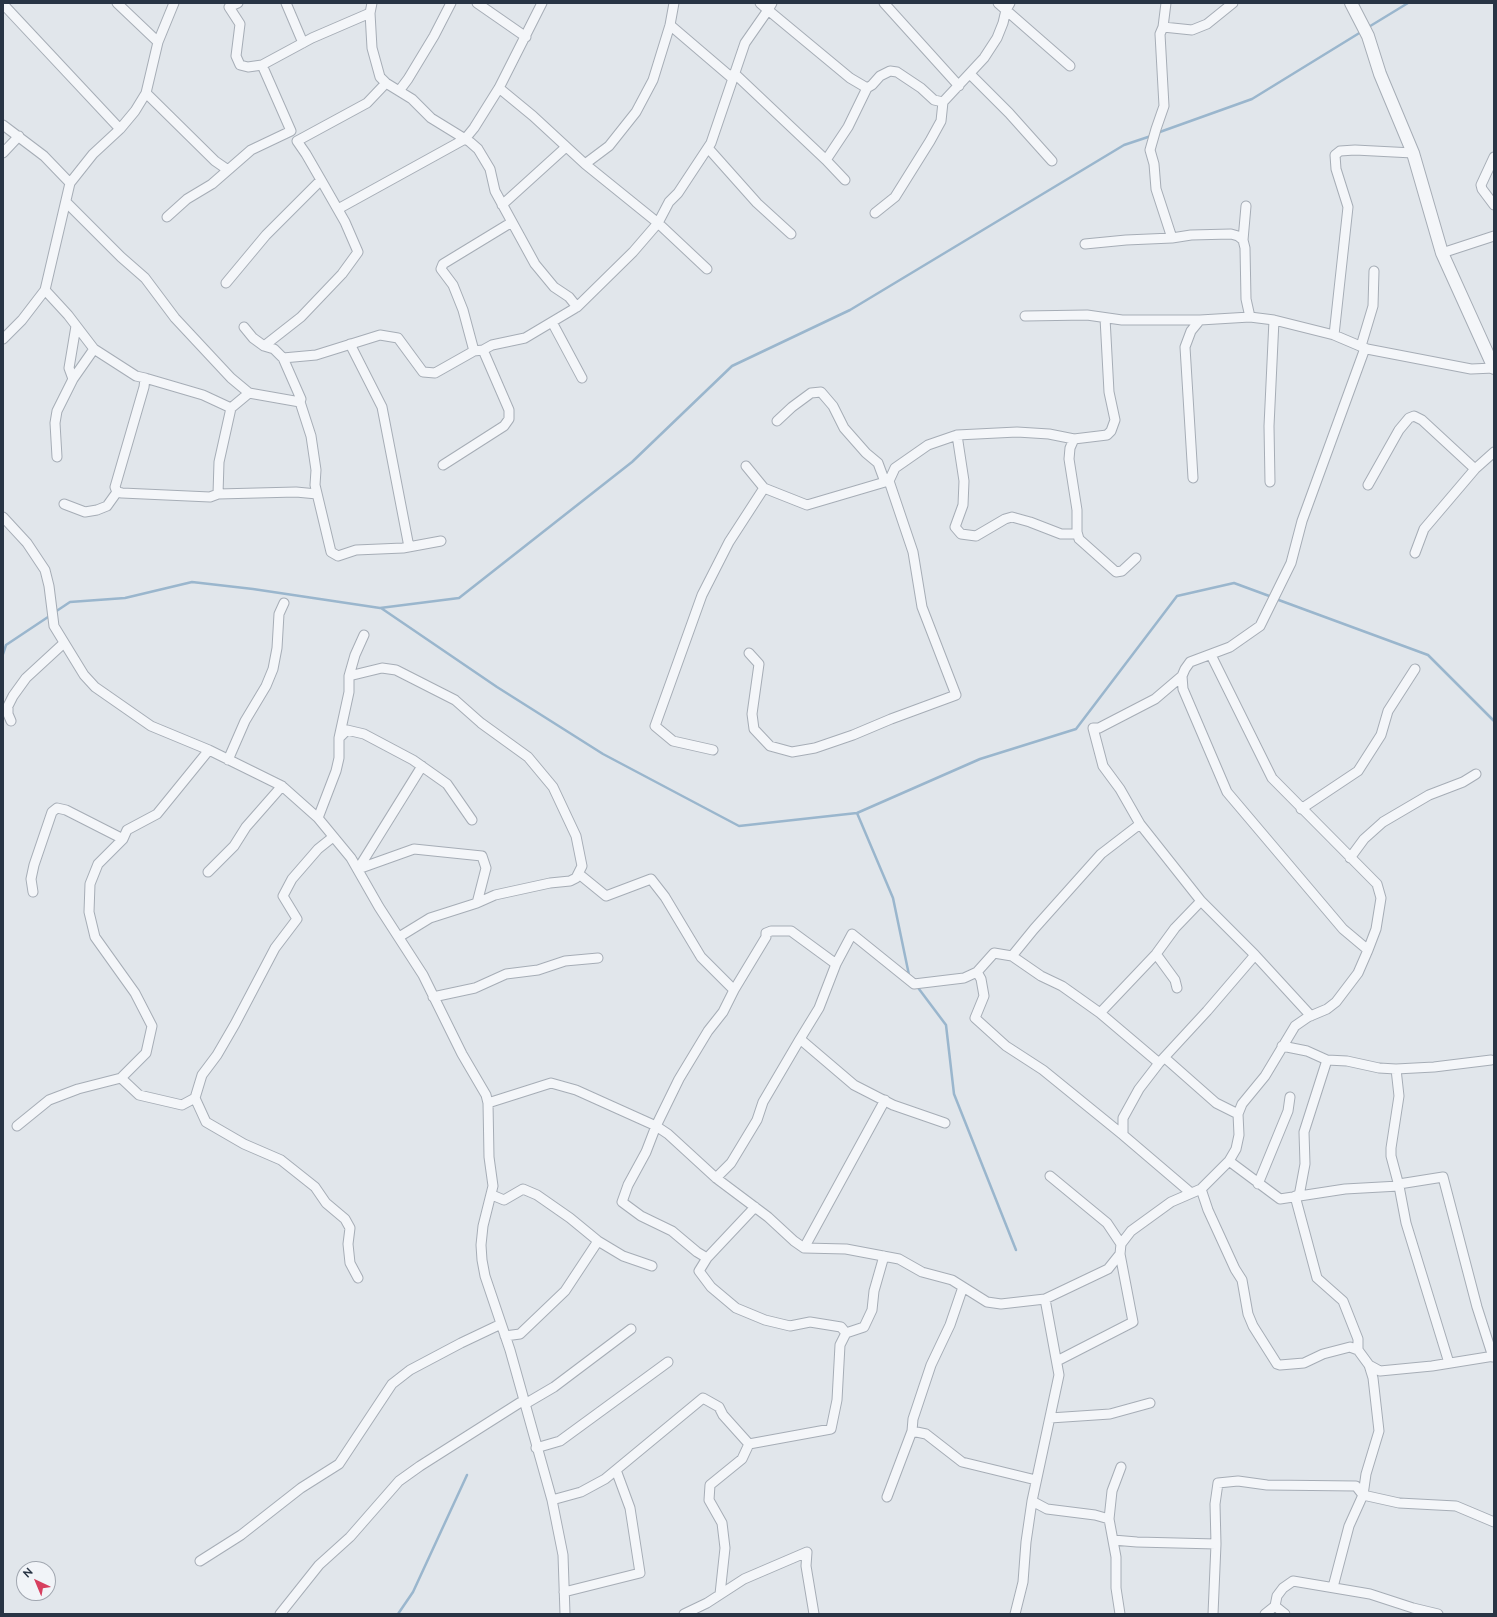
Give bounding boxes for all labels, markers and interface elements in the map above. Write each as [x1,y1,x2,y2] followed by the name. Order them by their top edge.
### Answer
[16,1561,56,1601] north arrow
[20,1565,36,1580] text: N

